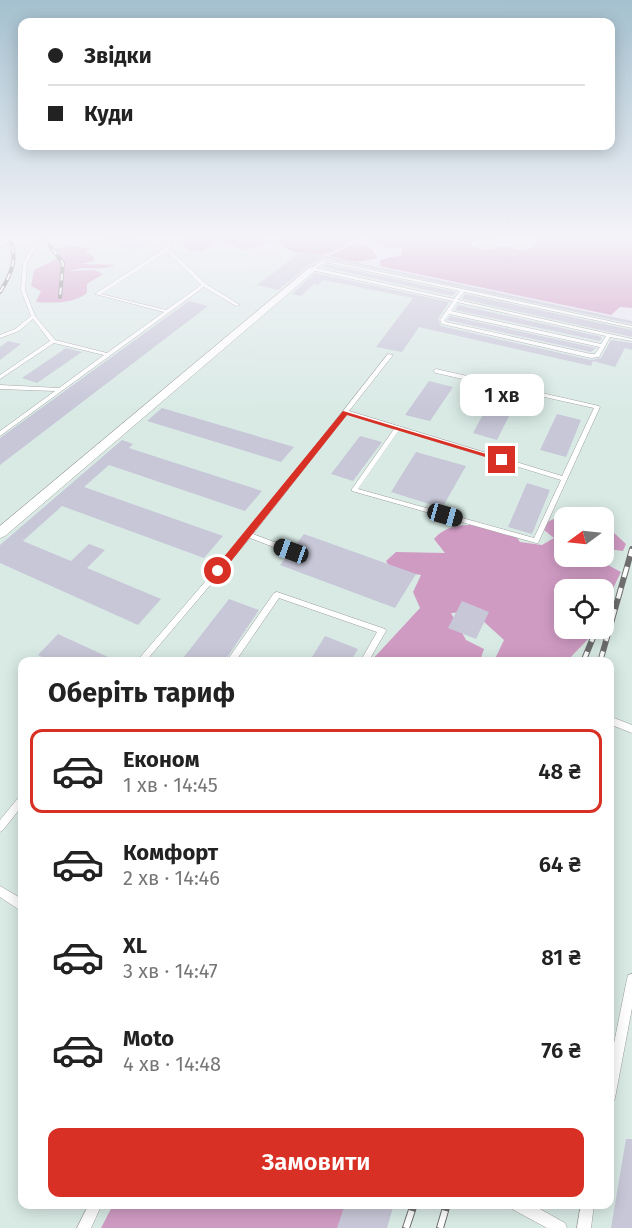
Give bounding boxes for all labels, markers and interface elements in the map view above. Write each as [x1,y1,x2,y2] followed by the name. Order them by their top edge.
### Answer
[84,42,152,69] text: Звідки
[84,100,134,127] text: Куди
[460,373,544,415] callout: 1 хв
[484,383,520,407] text: 1 хв
[488,446,515,473] route end
[425,501,465,529] car
[554,507,614,567] north arrow
[554,507,614,639] map controls
[271,536,311,566] car
[204,557,231,584] route start
[554,579,614,639] button: locate
[48,677,235,709] text: Оберіть тариф
[51,744,105,798] icon: car
[123,746,200,773] text: Економ
[538,758,581,785] text: 48 ₴
[123,773,218,797] text: 1 хв · 14:45
[51,837,105,891] icon: car
[123,839,218,866] text: Комфорт
[539,851,581,878] text: 64 ₴
[123,866,220,890] text: 2 хв · 14:46
[51,930,105,984] icon: car
[123,932,147,959] text: XL
[541,944,581,971] text: 81 ₴
[123,959,218,983] text: 3 хв · 14:47
[51,1023,105,1077] icon: car
[123,1025,174,1052] text: Moto
[541,1037,581,1064] text: 76 ₴
[123,1052,221,1076] text: 4 хв · 14:48
[48,1128,584,1197] button: Замовити

